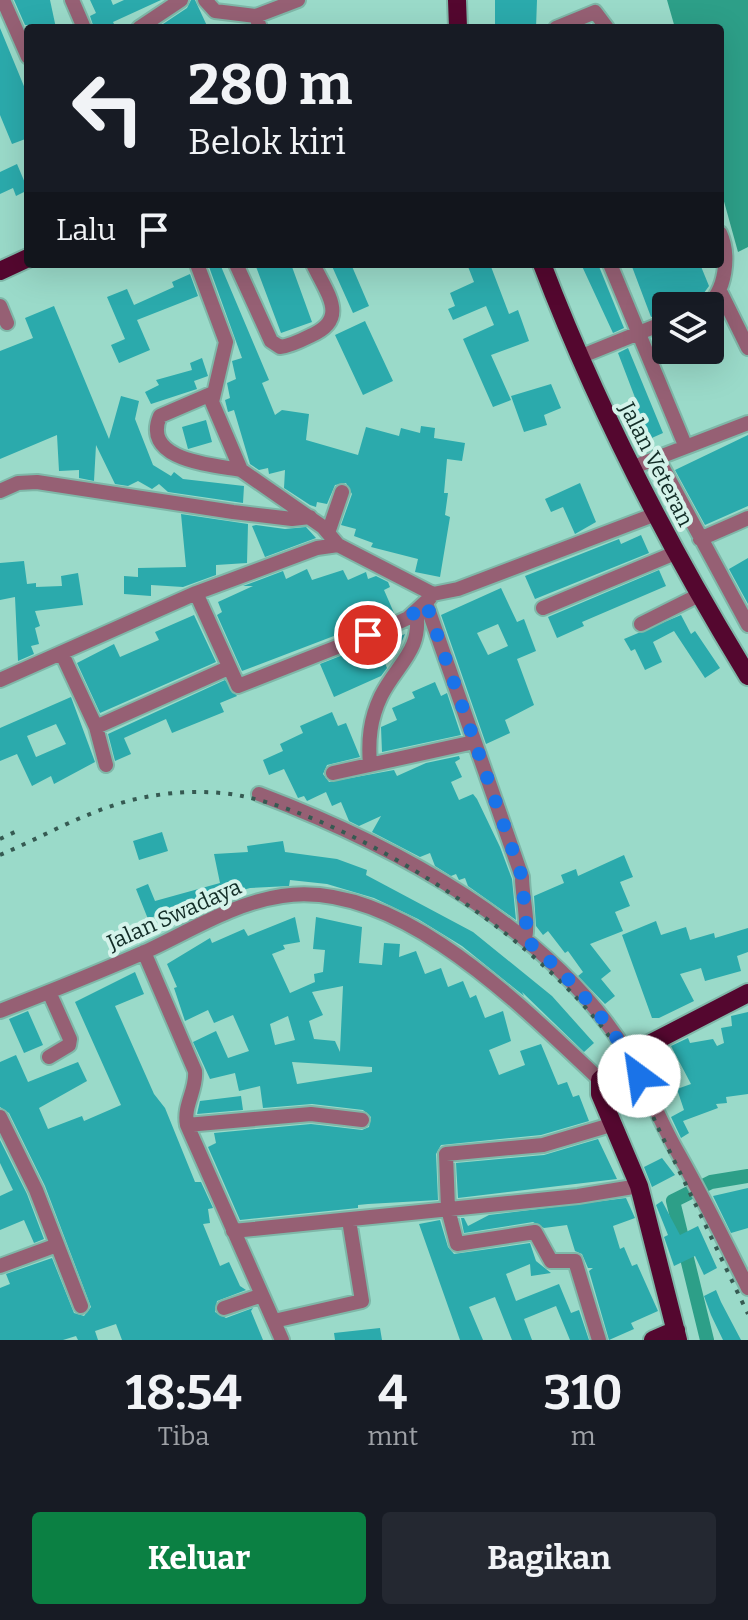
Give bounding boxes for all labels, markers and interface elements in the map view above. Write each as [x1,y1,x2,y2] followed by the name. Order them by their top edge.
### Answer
[188,52,352,119] text: 280 m
[56,56,160,160] icon: left
[188,120,346,164] text: Belok kiri
[132,208,176,252] icon: arrive
[56,212,116,248] text: Lalu
[652,292,724,364] map controls
[652,292,724,364] button: layers
[613,397,699,531] street label: Jalan Veteran
[334,601,402,669] pin
[346,613,390,657] icon: arrive
[102,873,246,957] street label: Jalan Swadaya
[597,1034,681,1118] position arrow
[126,1364,242,1422] text: 18:54
[378,1364,407,1422] text: 4
[544,1364,622,1422] text: 310
[158,1421,210,1452] text: Tiba
[367,1421,418,1452] text: mnt
[571,1421,595,1452] text: m
[32,1512,366,1604] button: Keluar
[382,1512,716,1604] button: Bagikan

